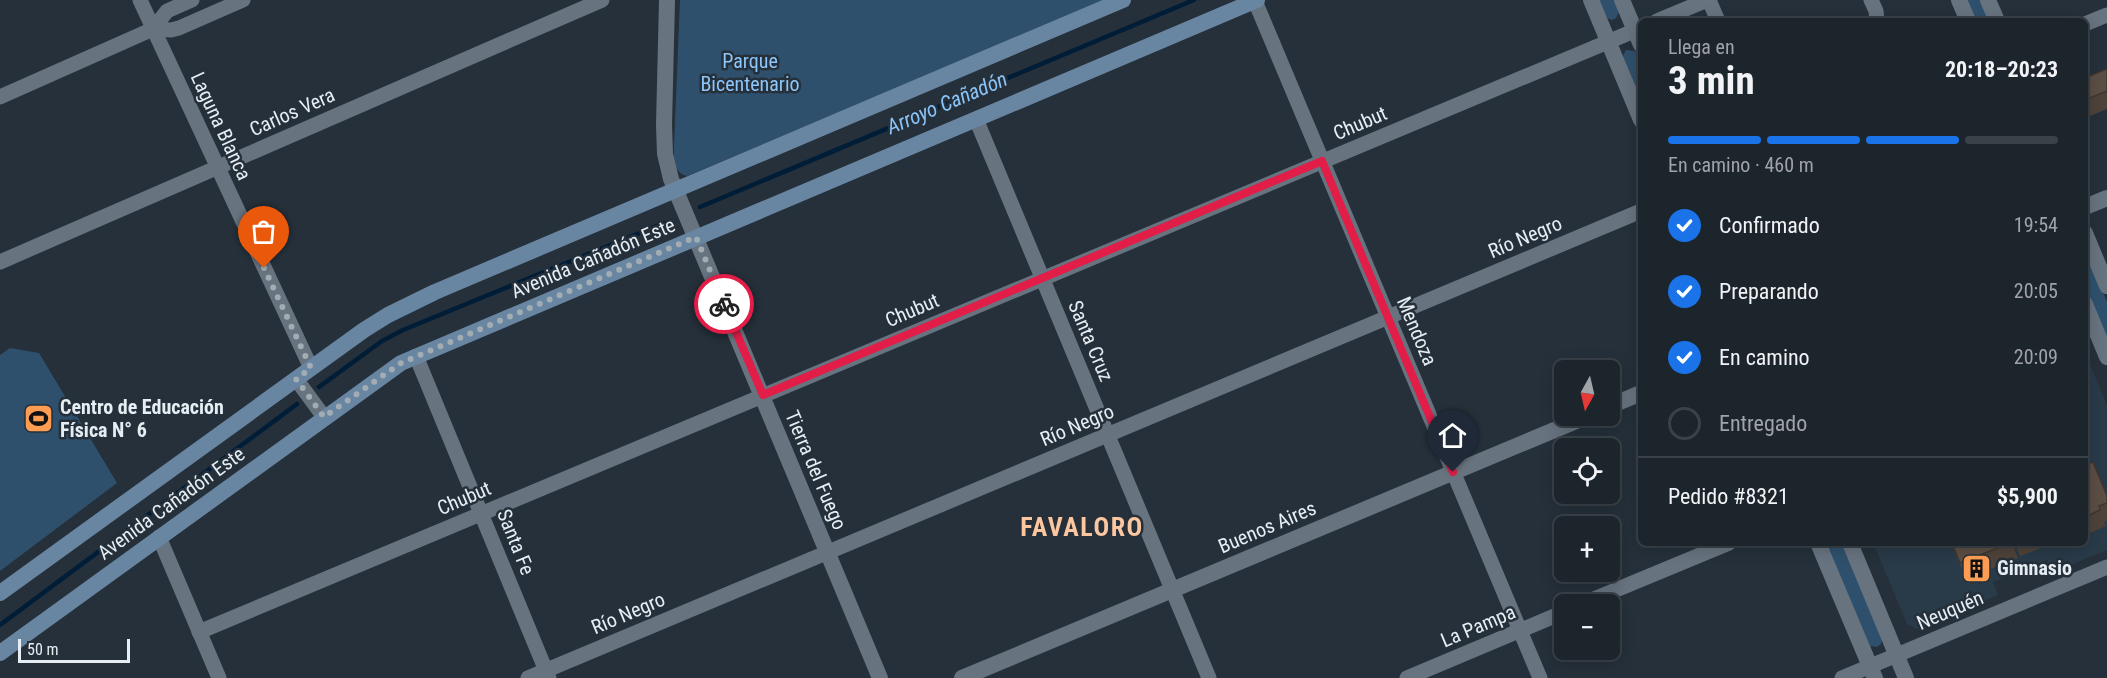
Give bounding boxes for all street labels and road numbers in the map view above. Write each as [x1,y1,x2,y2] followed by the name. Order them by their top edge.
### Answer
[186,68,256,184] street label: Laguna Blanca
[246,83,338,141] street label: Carlos Vera
[1329,101,1391,145] street label: Chubut
[1485,211,1565,263] street label: Río Negro
[507,213,679,303] street label: Avenida Cañadón Este
[881,288,943,332] street label: Chubut
[1392,293,1442,369] street label: Mendoza
[1063,297,1119,385] street label: Santa Cruz
[1037,399,1117,451] street label: Río Negro
[780,407,852,533] street label: Tierra del Fuego
[93,442,249,564] street label: Avenida Cañadón Este
[433,476,495,520] street label: Chubut
[1214,496,1320,558] street label: Buenos Aires
[492,506,540,578] street label: Santa Fe
[1913,585,1987,635] street label: Neuquén
[588,587,668,639] street label: Río Negro
[1437,600,1519,652] street label: La Pampa

